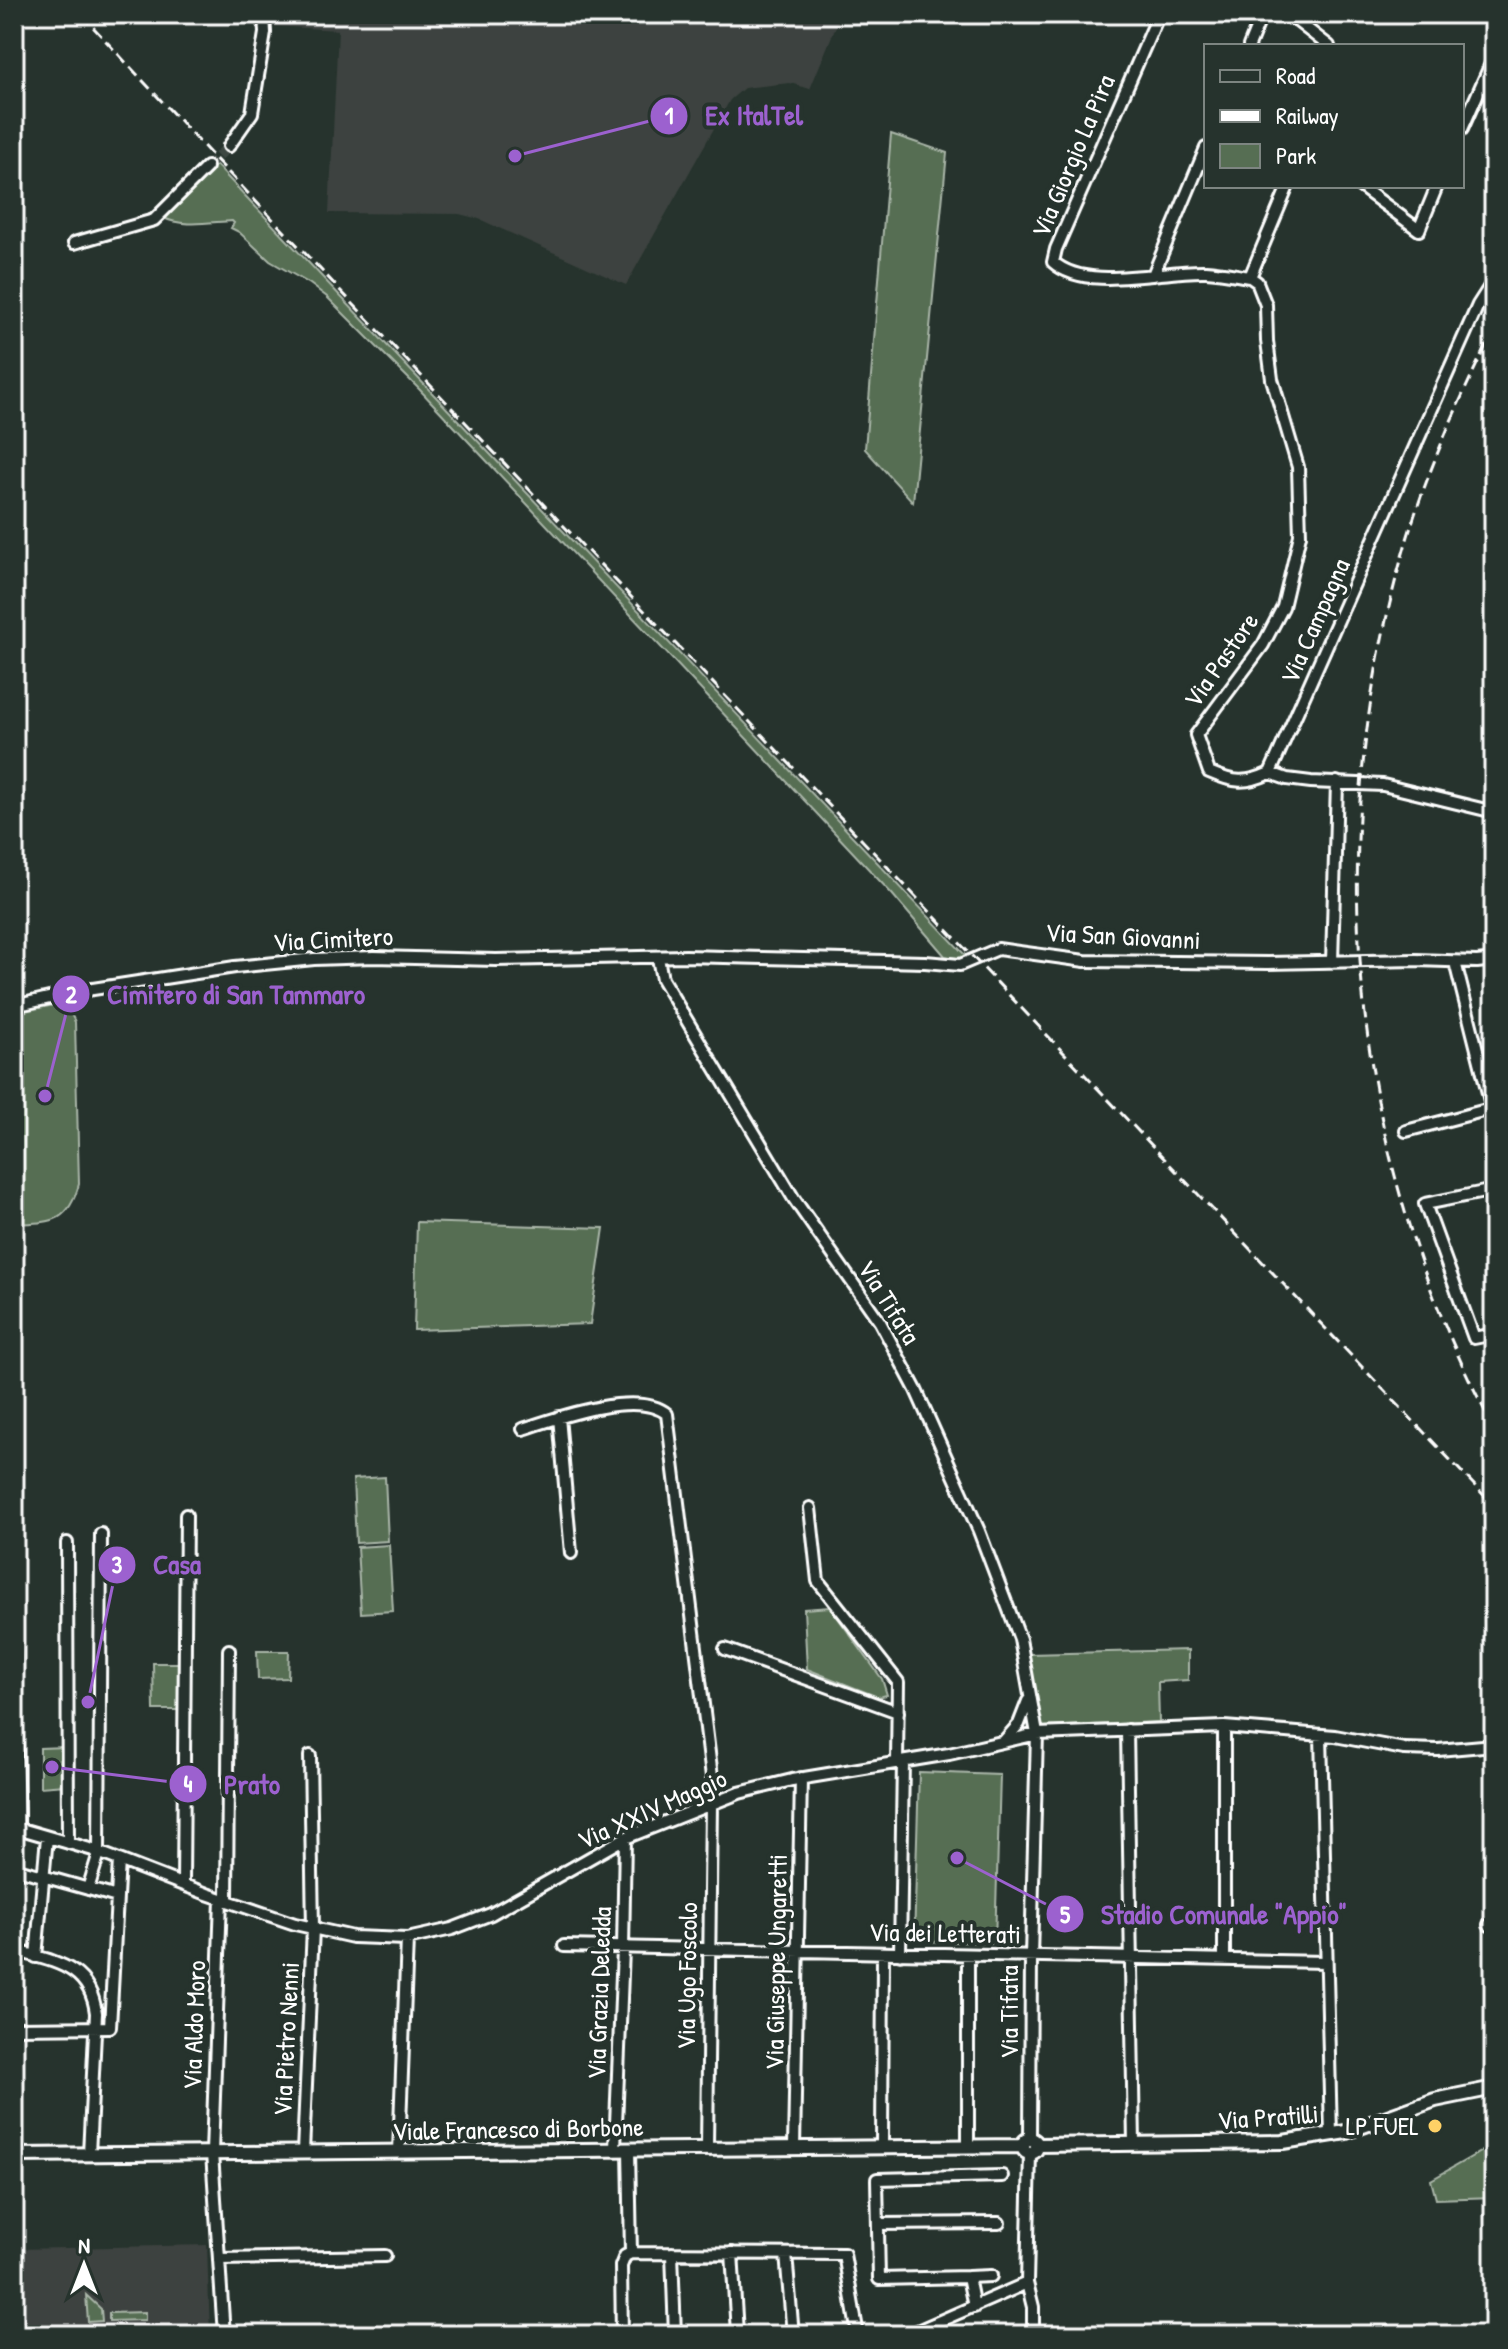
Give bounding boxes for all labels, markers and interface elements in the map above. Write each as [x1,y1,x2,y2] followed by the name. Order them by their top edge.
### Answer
[1204,44,1464,188] legend
[1276,59,1315,91] text: Road
[1023,69,1123,243] street label: Via Giorgio La Pira
[649,90,818,142] callout: Ex ItalTel
[705,96,803,134] text: Ex ItalTel
[665,99,674,131] text: 1
[1276,99,1339,131] text: Railway
[1276,139,1316,171] text: Park
[1271,553,1358,689] street label: Via Campagna
[1175,605,1266,714] street label: Via Pastore
[1045,914,1201,957] street label: Via San Giovanni
[272,918,394,959] street label: Via Cimitero
[51,968,381,1020] callout: Cimitero di San Tammaro
[107,975,366,1013] text: Cimitero di San Tammaro
[65,978,77,1010] text: 2
[850,1253,929,1351] street label: Via Tifata
[97,1539,217,1591] callout: Casa
[153,1545,201,1583] text: Casa
[112,1548,123,1580] text: 3
[168,1758,296,1810] callout: Prato
[572,1760,732,1857] street label: Via XXIV Maggio
[224,1765,281,1803] text: Prato
[184,1767,193,1799] text: 4
[756,1854,795,2070] street label: Via Giuseppe Ungaretti
[1045,1888,1363,1940] callout: Stadio Comunale "Appio"
[1101,1895,1347,1934] text: Stadio Comunale "Appio"
[1060,1898,1071,1930] text: 5
[668,1902,705,2050] street label: Via Ugo Foscolo
[578,1906,619,2080] street label: Via Grazia Deledda
[869,1914,1021,1951] street label: Via dei Letterati
[174,1960,213,2090] street label: Via Aldo Moro
[264,1961,307,2117] street label: Via Pietro Nenni
[991,1965,1026,2059] street label: Via Tifata
[1216,2096,1320,2137] street label: Via Pratilli
[1346,2108,1419,2143] place label: LP FUEL
[392,2109,644,2148] street label: Viale Francesco di Borbone
[1426,2117,1444,2135] marker: LP FUEL
[44,2225,124,2305] north arrow
[78,2230,90,2260] text: N

